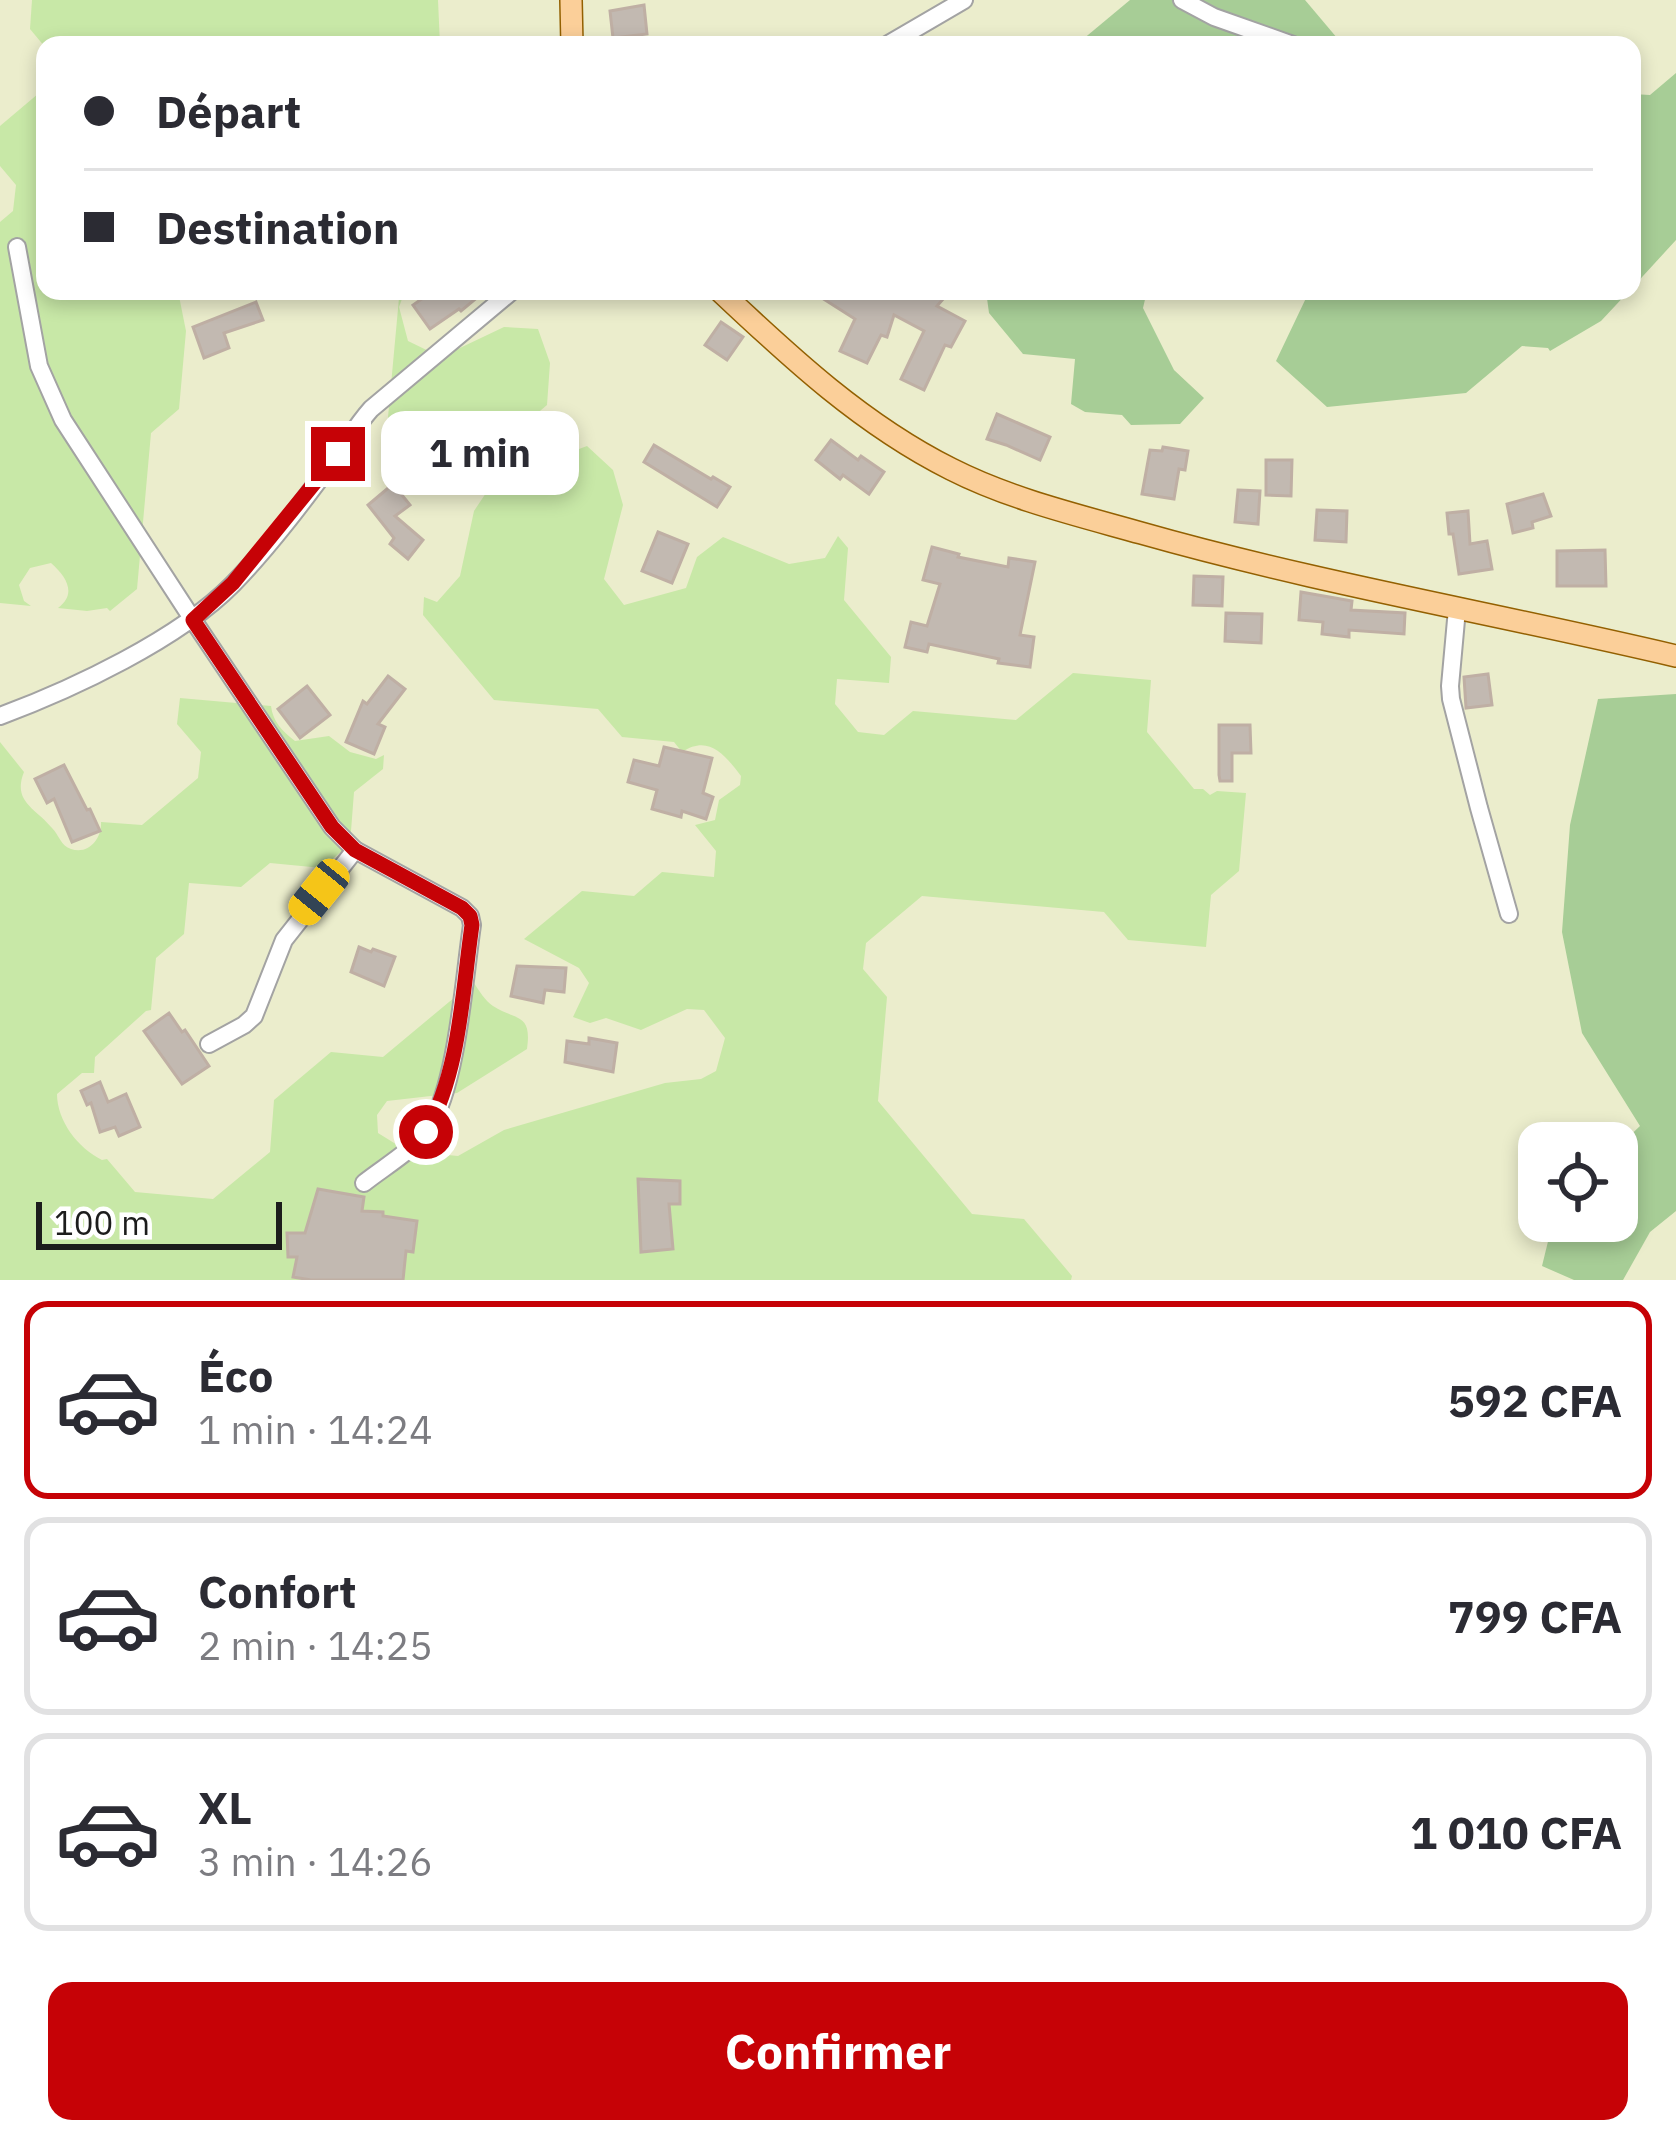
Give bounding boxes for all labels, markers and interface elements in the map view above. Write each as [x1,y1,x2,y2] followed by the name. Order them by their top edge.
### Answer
[156,82,301,140] text: Départ
[156,198,400,256] text: Destination
[380,412,578,496] callout: 1 min
[311,427,365,481] route end
[429,427,531,478] text: 1 min
[282,853,356,931] car
[399,1105,453,1159] route start
[1518,1122,1638,1242] map controls
[1518,1122,1638,1242] button: locate
[36,1196,282,1249] scale bar
[54,1201,150,1244] text: 100 m
[54,1346,162,1454] icon: car
[198,1346,273,1404] text: Éco
[1448,1371,1622,1429] text: 592 CFA
[198,1404,433,1455] text: 1 min · 14:24
[54,1562,162,1670] icon: car
[198,1562,357,1620] text: Confort
[1448,1587,1622,1645] text: 799 CFA
[198,1620,433,1671] text: 2 min · 14:25
[54,1778,162,1886] icon: car
[198,1778,252,1836] text: XL
[1410,1803,1622,1861] text: 1 010 CFA
[198,1836,433,1887] text: 3 min · 14:26
[48,1982,1628,2120] button: Confirmer

